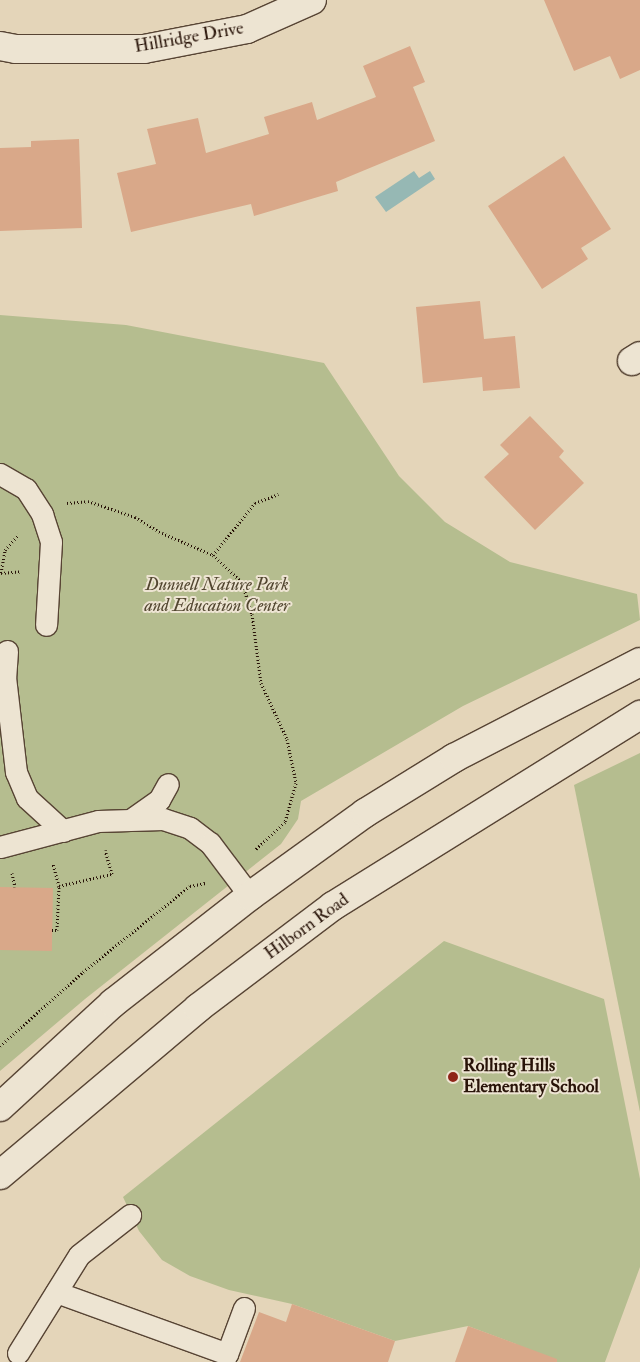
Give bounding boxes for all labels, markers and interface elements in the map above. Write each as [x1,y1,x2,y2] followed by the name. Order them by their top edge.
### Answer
[133,18,245,58] street label: Hillridge Drive
[144,575,290,618] park label: Dunnell Nature Park and Education Center
[261,889,353,965] street label: Hilborn Road
[463,1056,599,1098] place label: Rolling Hills Elementary School
[447,1071,459,1083] marker: Rolling Hills Elementary School

